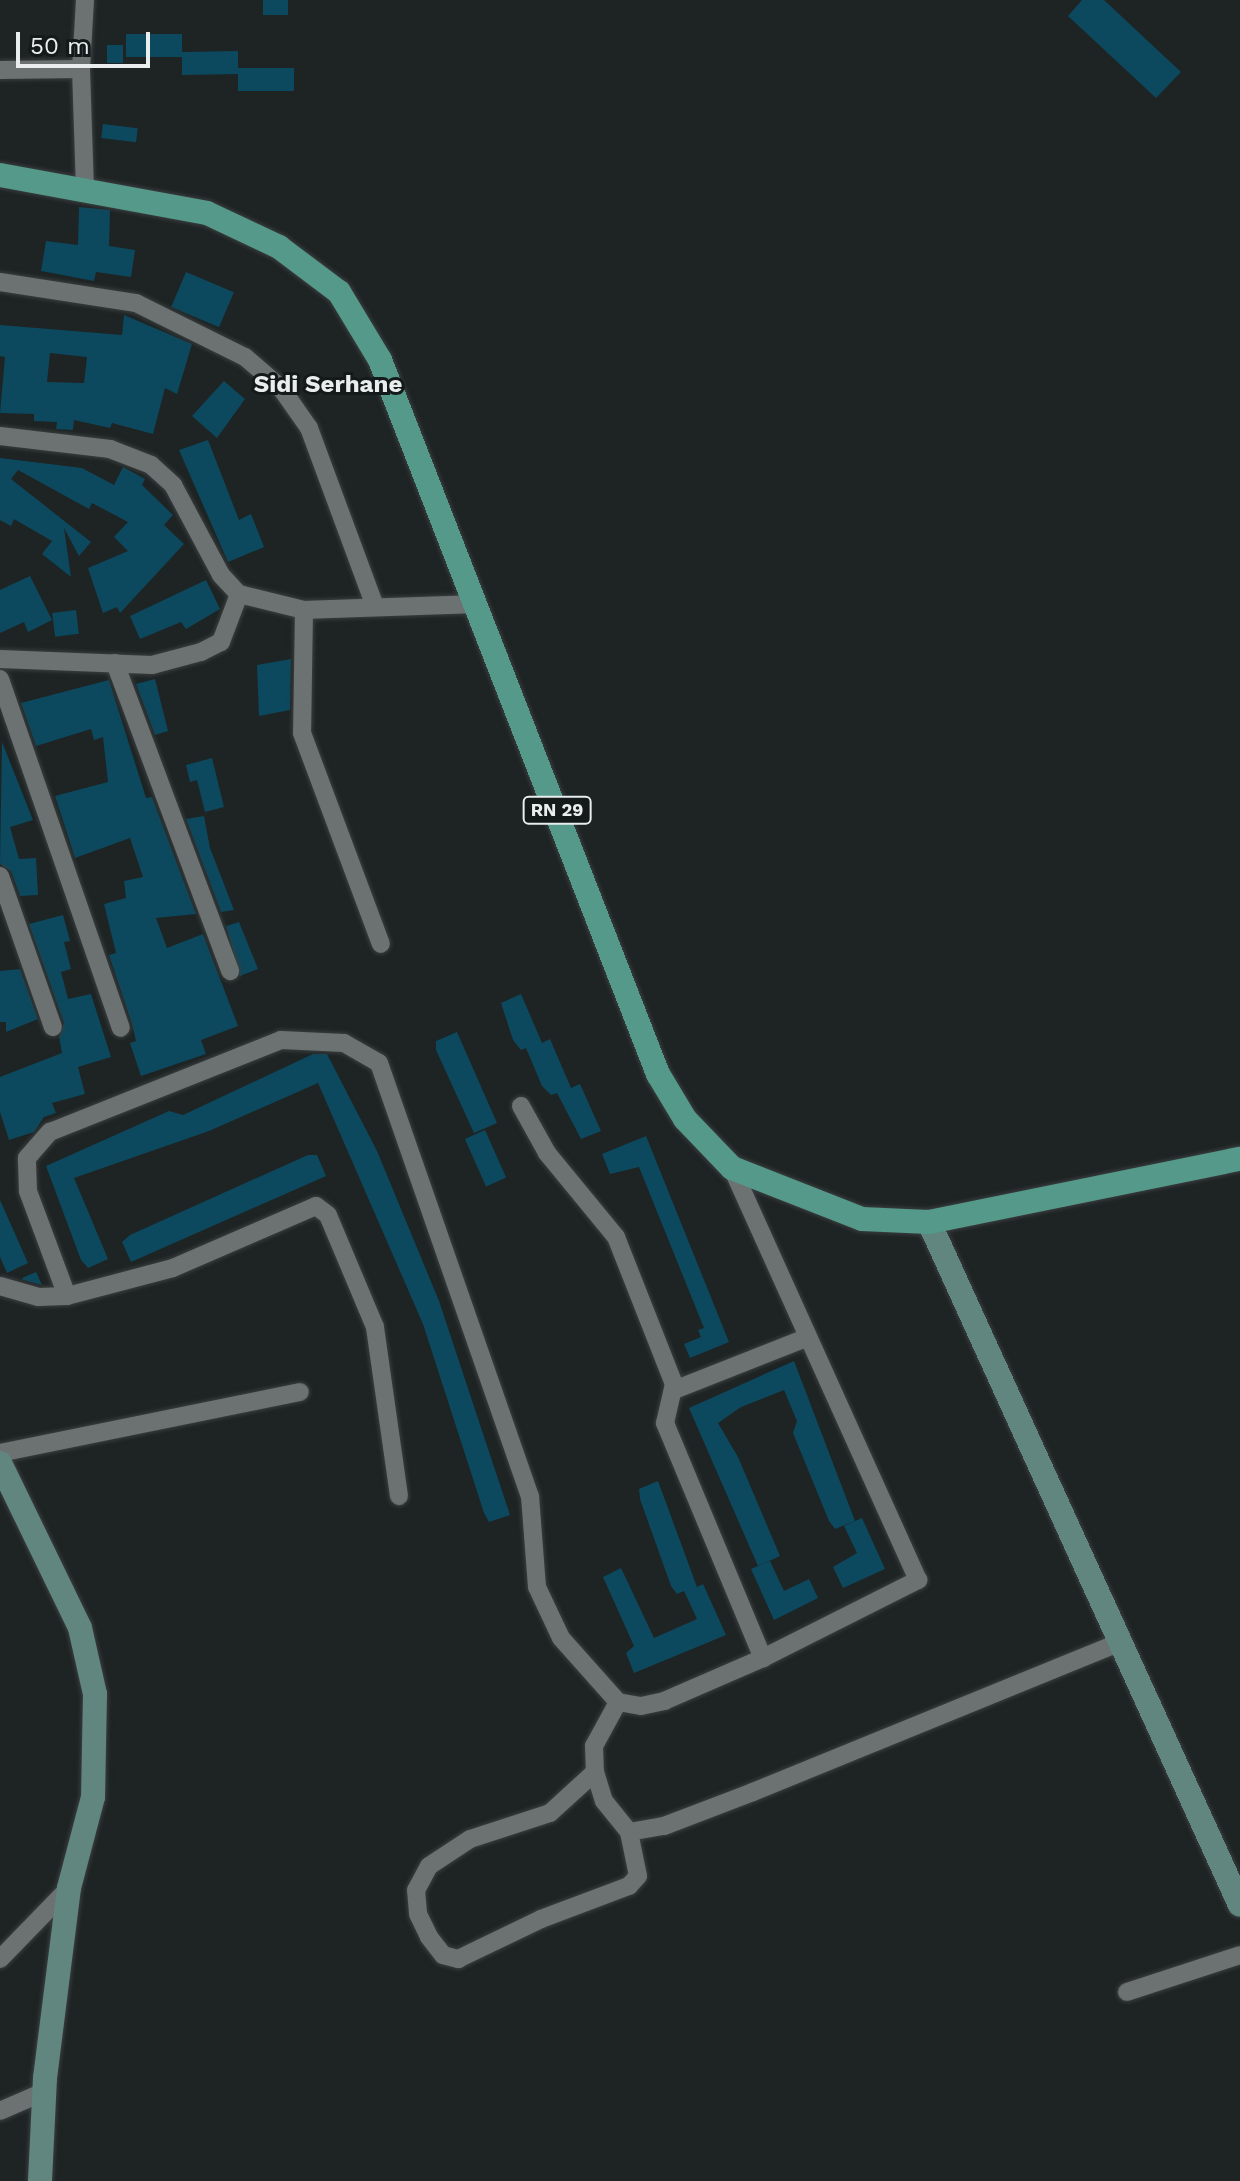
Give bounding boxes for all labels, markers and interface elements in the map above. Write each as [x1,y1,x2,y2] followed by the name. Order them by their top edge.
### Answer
[20,16,154,66] scale bar
[30,32,90,60] text: 50 m
[254,371,402,399] district label: Sidi Serhane
[521,796,593,824] road number: RN 29

